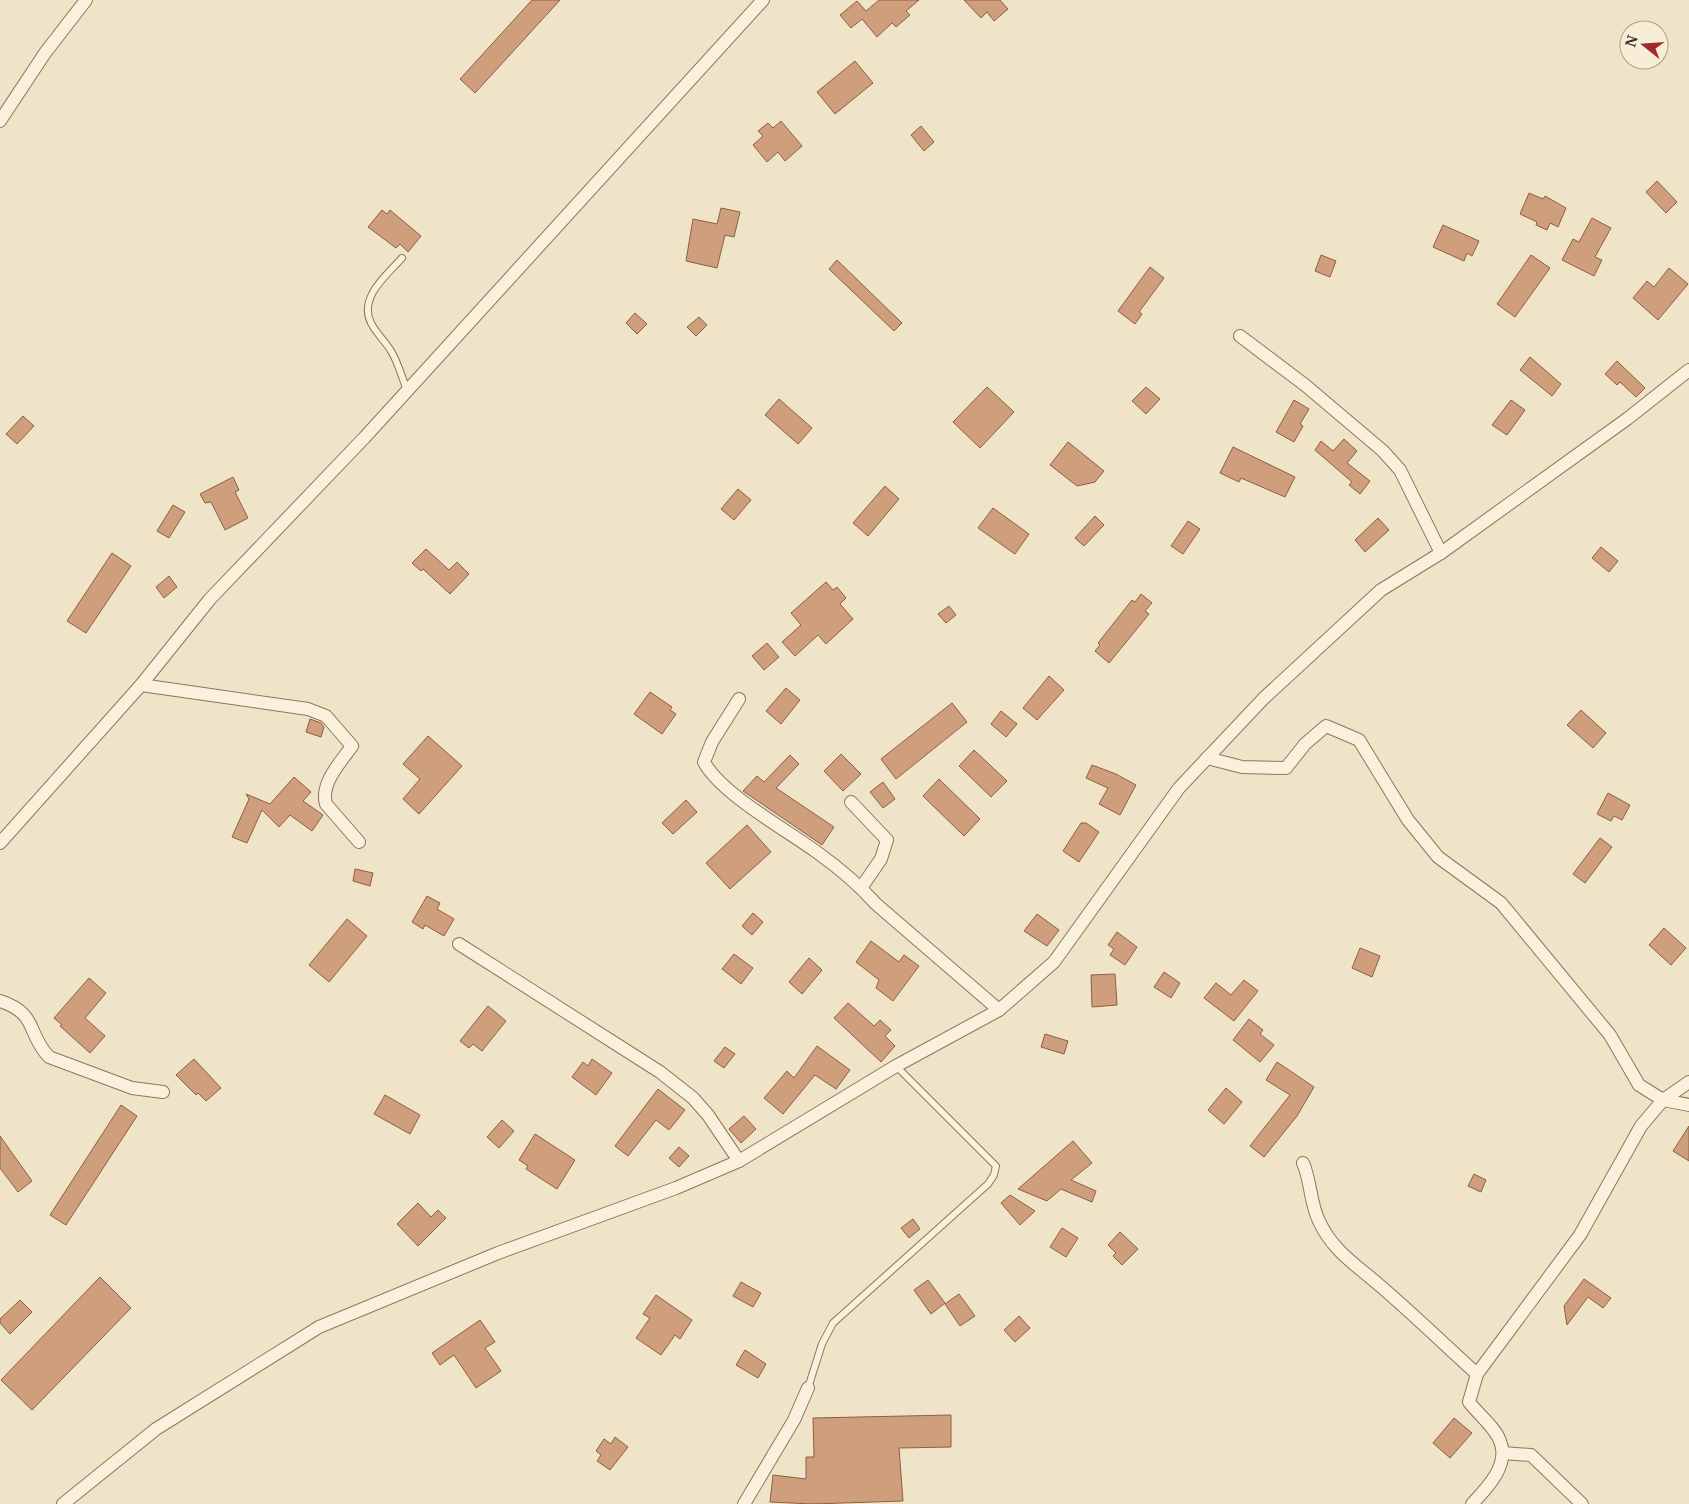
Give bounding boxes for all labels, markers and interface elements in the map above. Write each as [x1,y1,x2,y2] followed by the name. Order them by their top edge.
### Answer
[1619,20,1669,70] north arrow
[1621,33,1642,49] text: N

